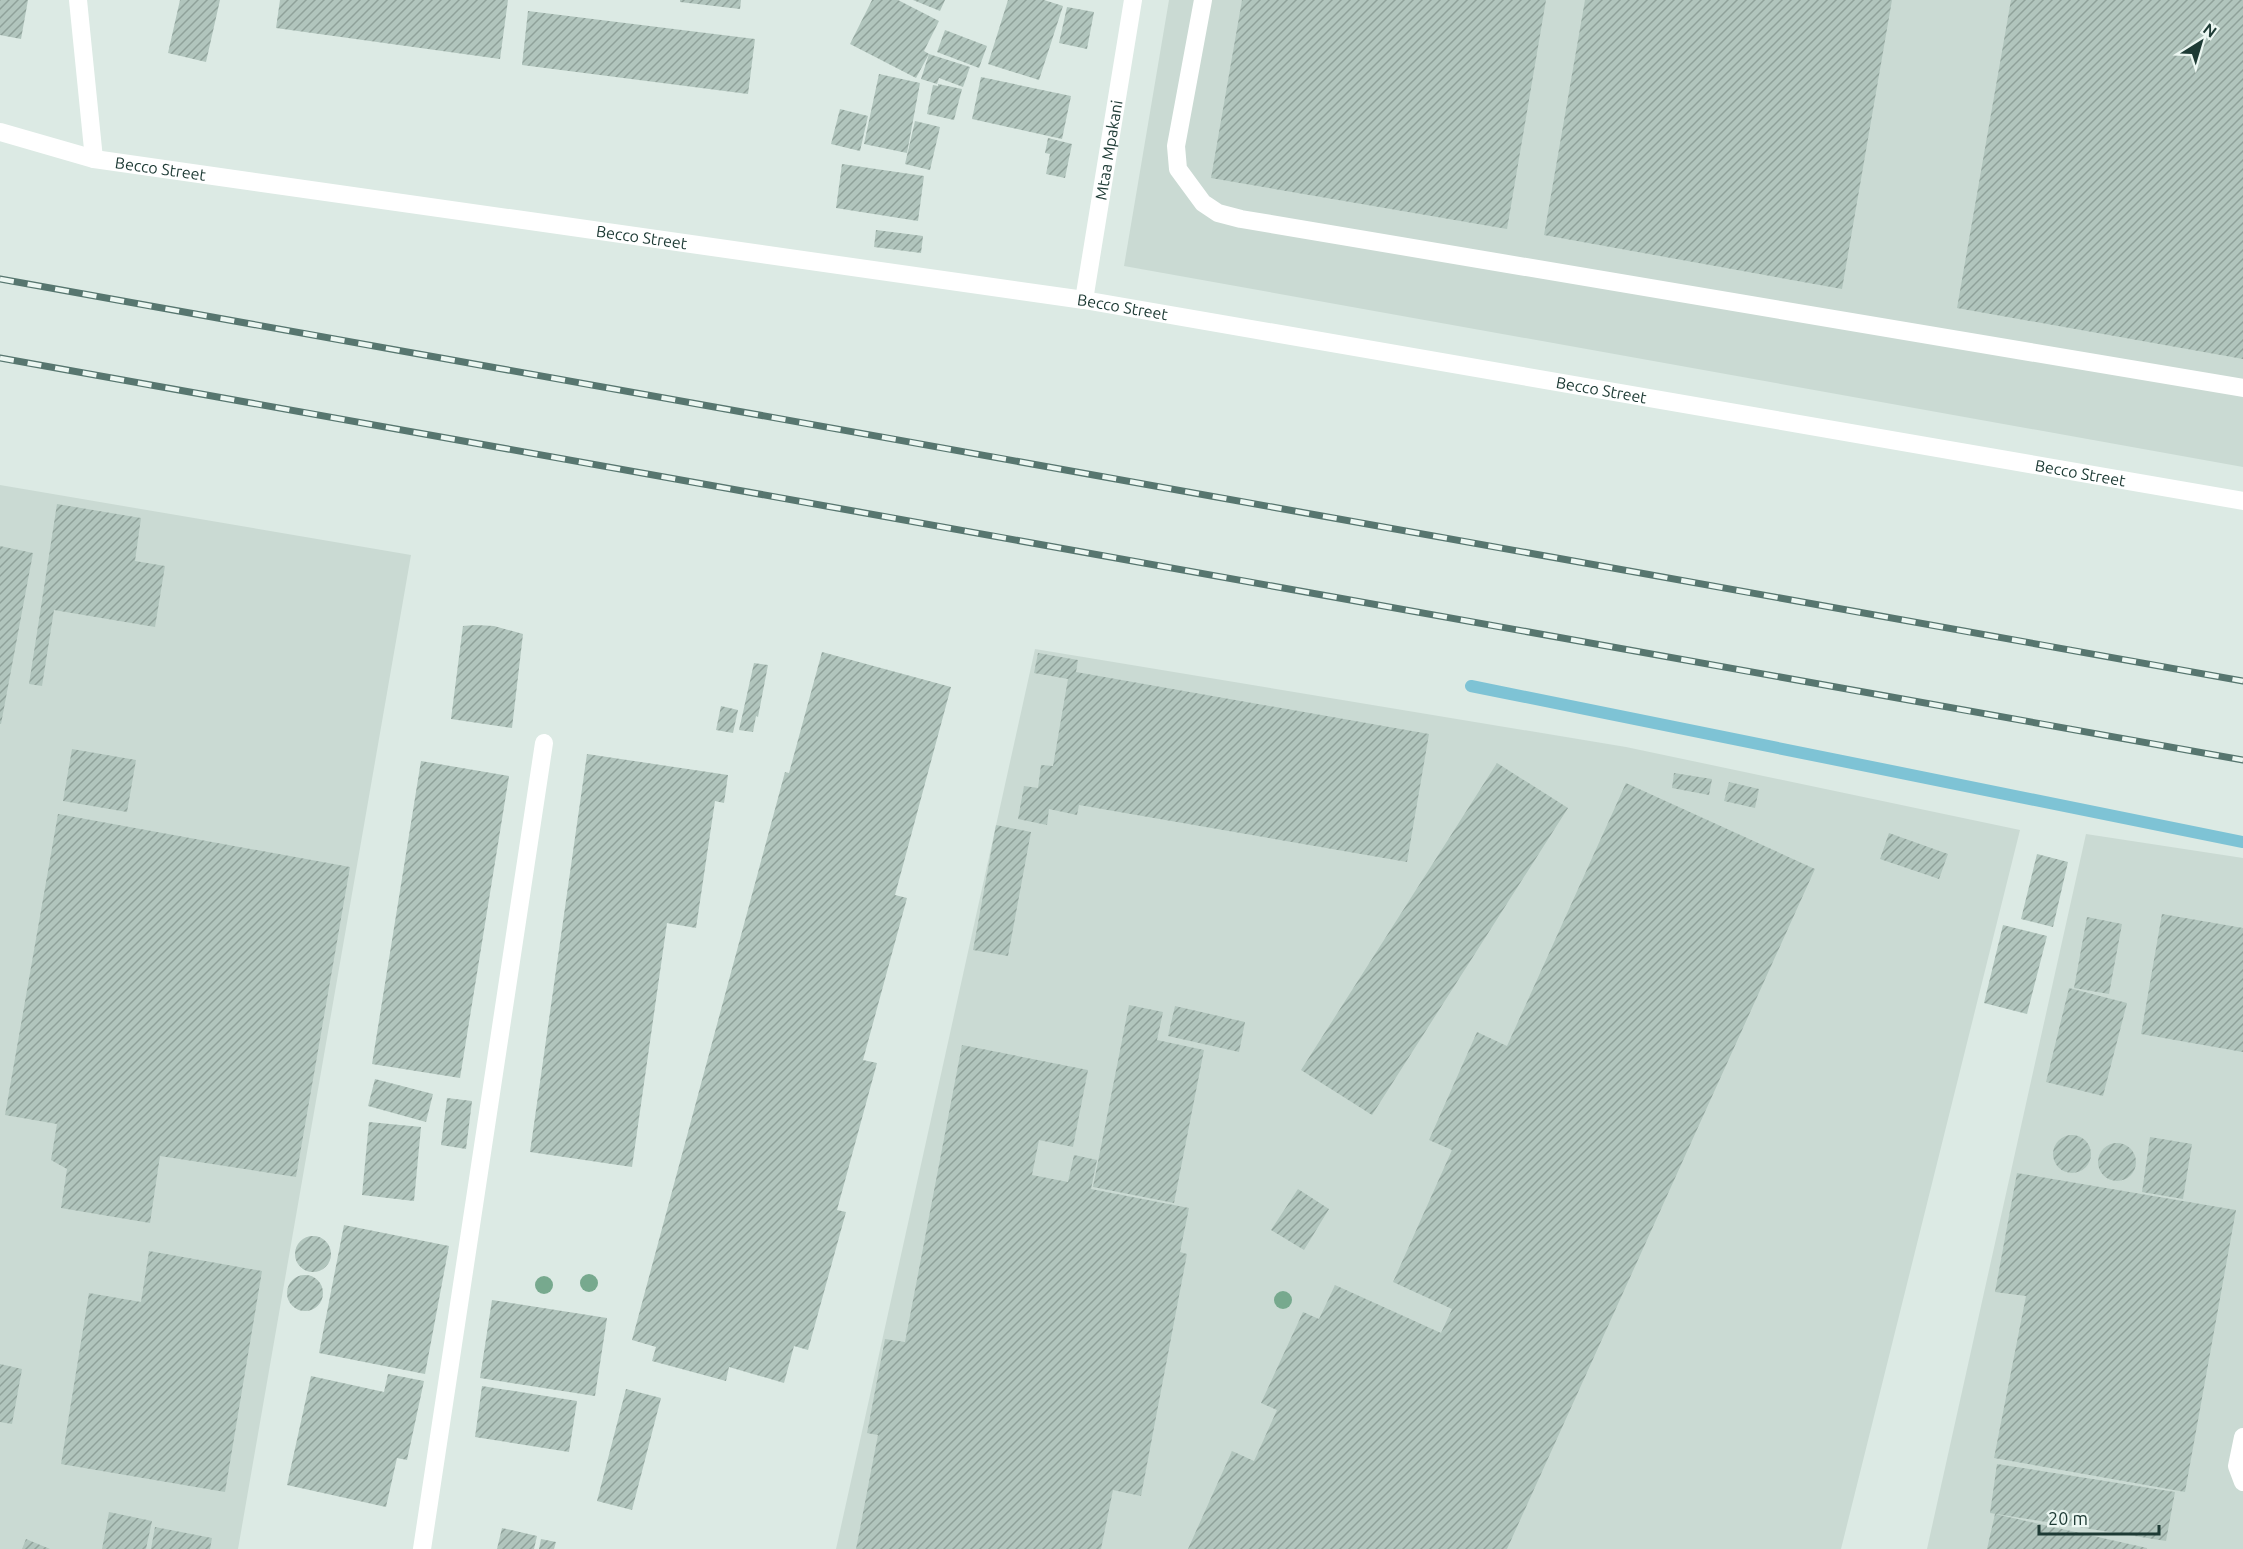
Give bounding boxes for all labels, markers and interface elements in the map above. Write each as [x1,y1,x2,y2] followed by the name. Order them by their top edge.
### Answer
[2171,12,2231,72] north arrow
[2200,19,2220,41] text: N
[1091,99,1126,201] street label: Mtaa Mpakani
[114,153,208,184] street label: Becco Street
[595,222,689,252] street label: Becco Street
[1076,290,1170,324] street label: Becco Street
[1555,373,1649,407] street label: Becco Street
[2034,456,2128,490] street label: Becco Street
[2039,1498,2159,1536] scale bar
[2048,1508,2088,1528] text: 20 m

